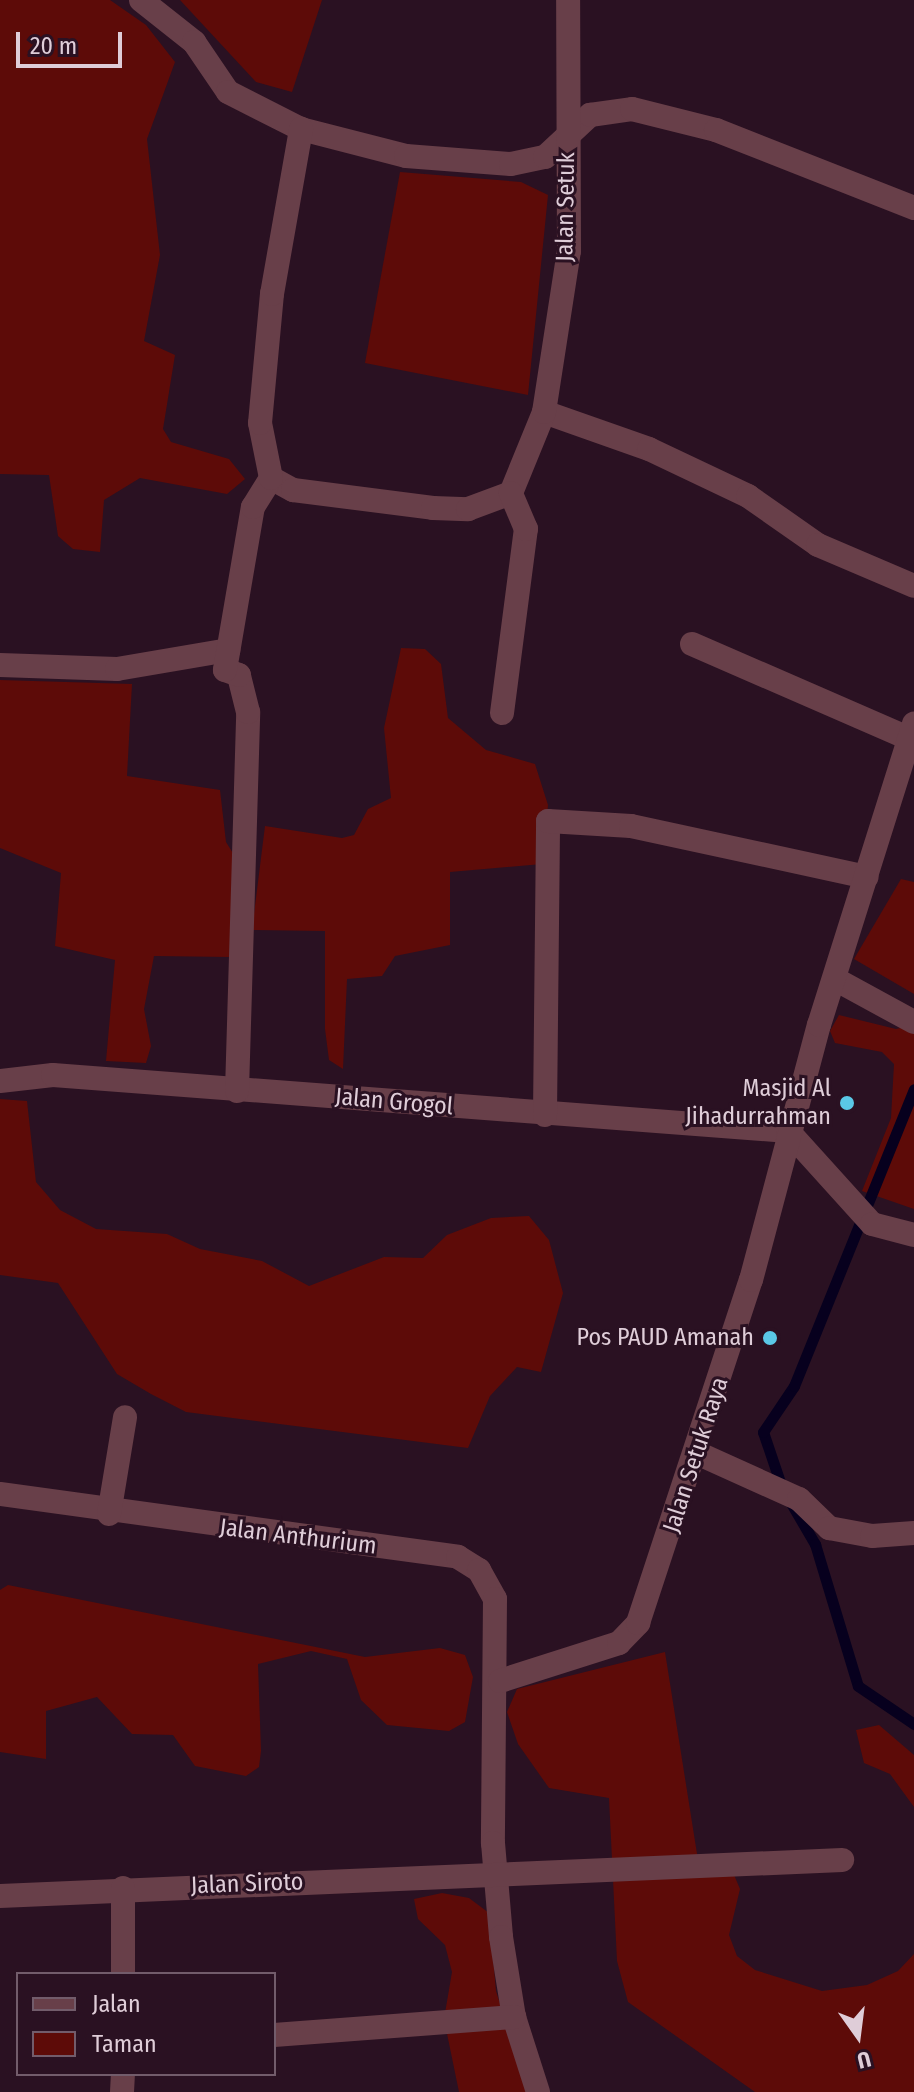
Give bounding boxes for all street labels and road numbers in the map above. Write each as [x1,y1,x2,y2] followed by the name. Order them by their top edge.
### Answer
[551,152,581,262] street label: Jalan Setuk
[334,1083,454,1121] street label: Jalan Grogol
[657,1374,735,1536] street label: Jalan Setuk Raya
[218,1513,378,1561] street label: Jalan Anthurium
[190,1868,304,1900] street label: Jalan Siroto

